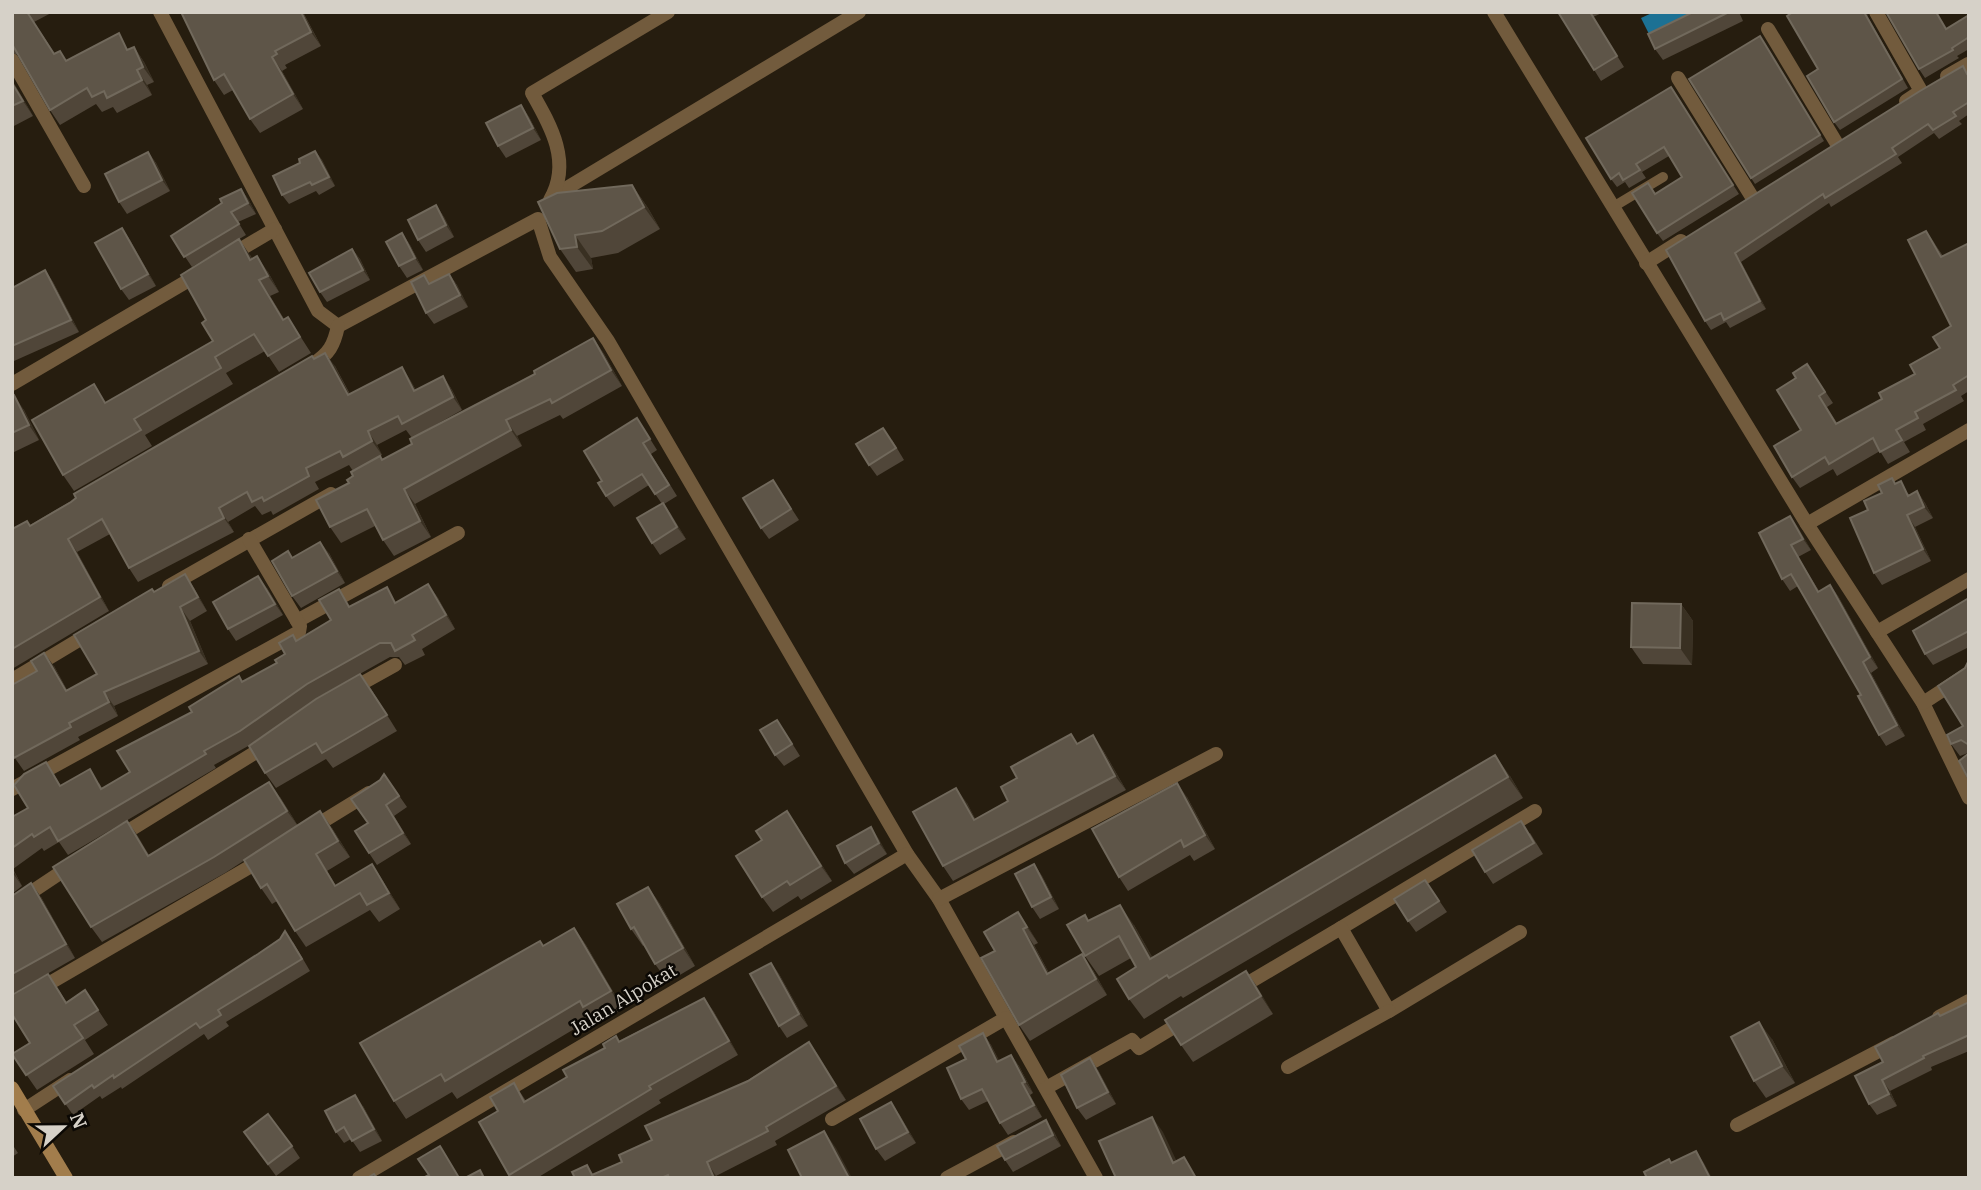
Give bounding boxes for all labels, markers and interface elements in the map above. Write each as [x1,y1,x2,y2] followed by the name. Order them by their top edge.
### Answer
[565,957,681,1040] street label: Jalan Alpokat
[28,1092,98,1162] north arrow
[65,1109,93,1132] text: N

